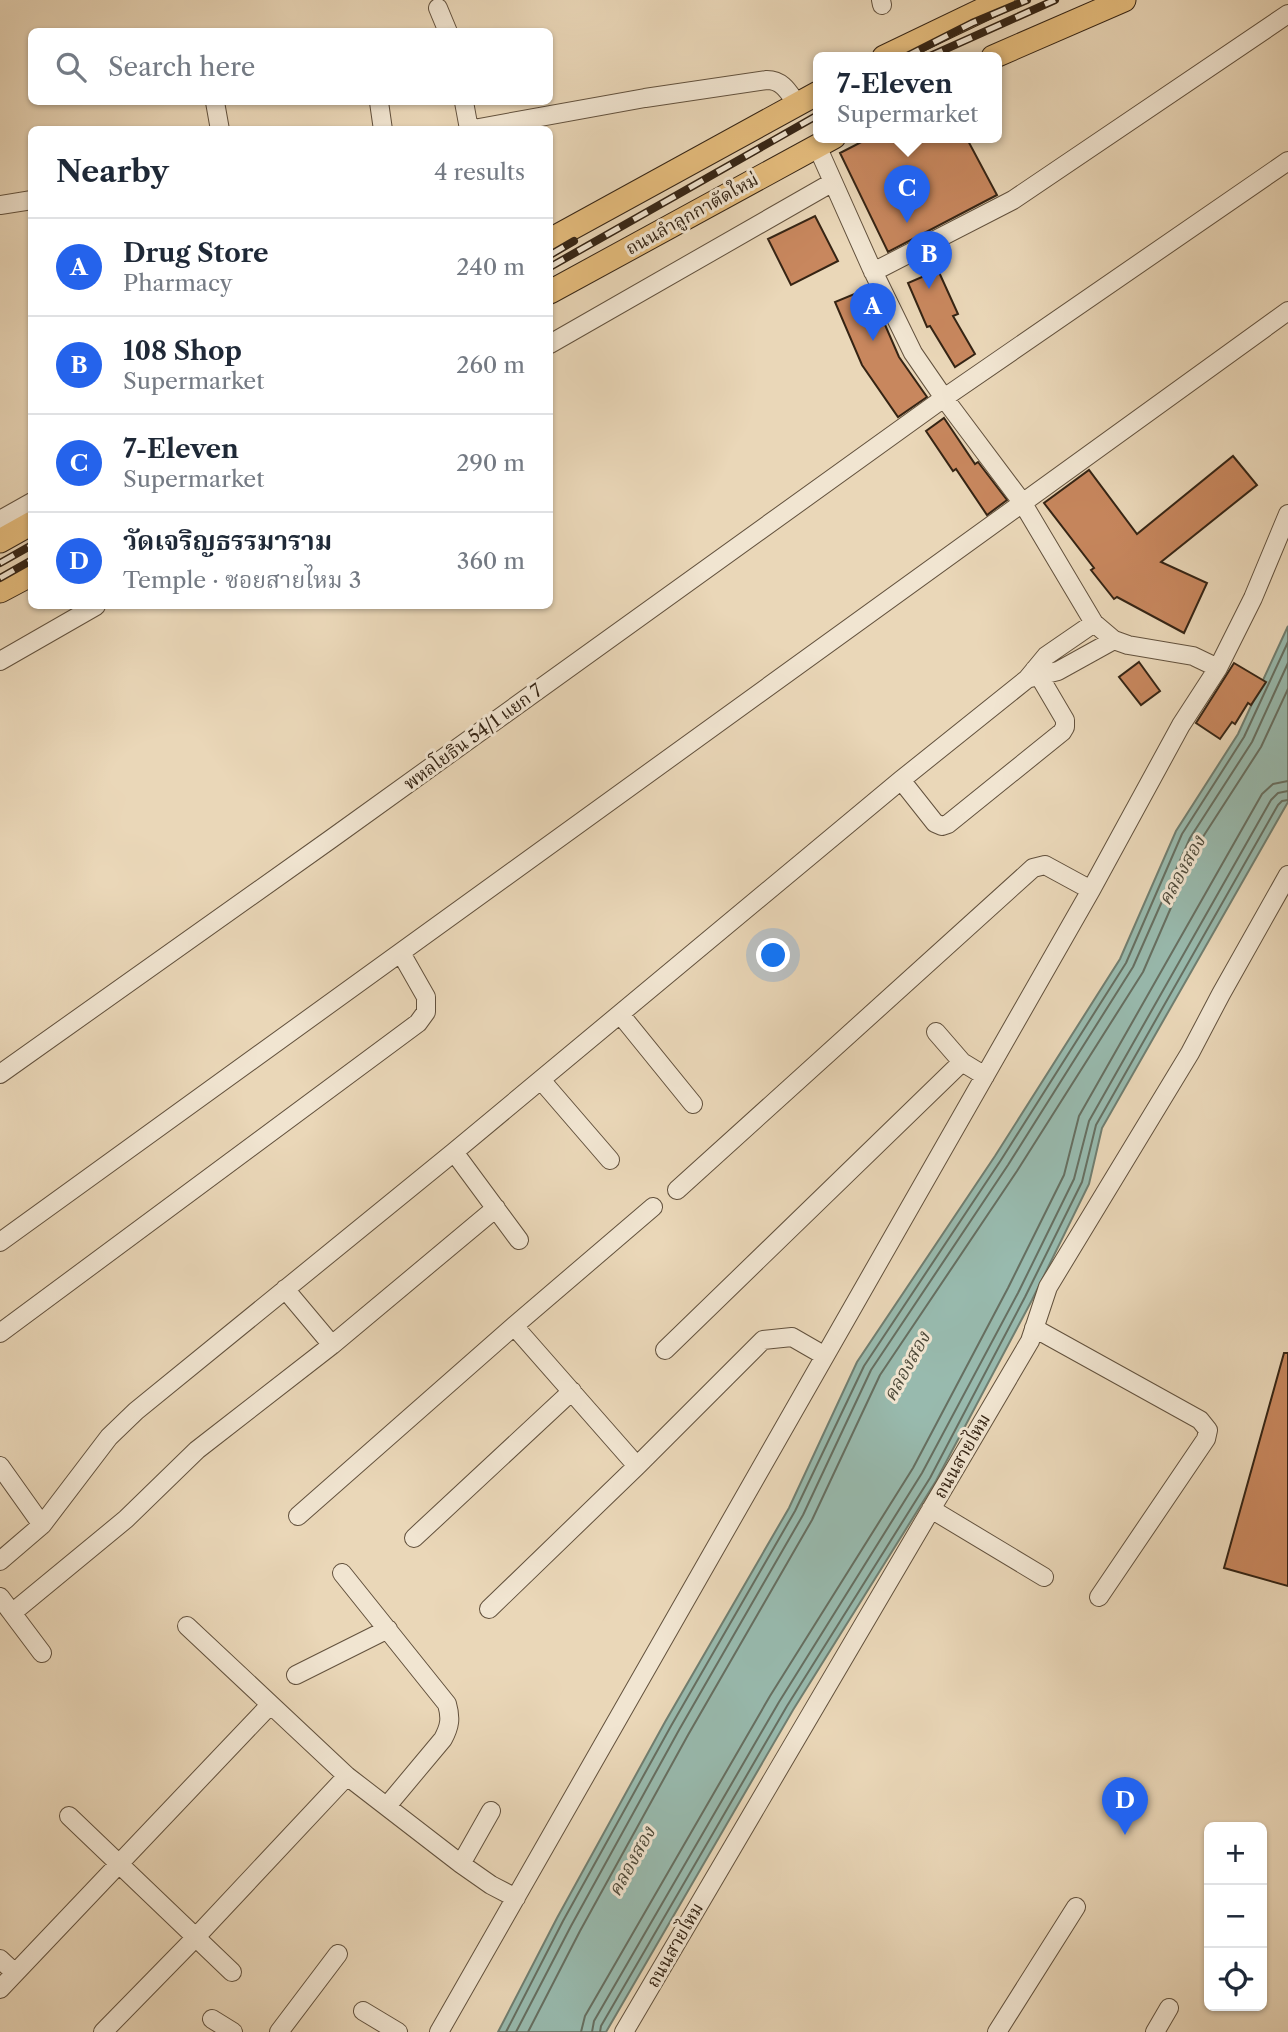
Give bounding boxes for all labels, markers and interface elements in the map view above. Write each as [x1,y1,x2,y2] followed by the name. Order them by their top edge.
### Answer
[28,28,553,105] search box
[52,48,90,86] icon: search
[108,51,255,83] text: Search here
[813,52,1002,143] popup
[837,68,953,100] text: 7-Eleven
[837,100,978,128] text: Supermarket
[56,153,169,190] text: Nearby
[434,158,525,186] text: 4 results
[884,165,930,223] pin: C
[621,167,762,260] street label: ถนนลำลูกกาตัดใหม่
[906,231,952,289] pin: B
[123,237,269,269] text: Drug Store
[70,253,88,281] text: A
[456,253,525,281] text: 240 m
[123,269,233,297] text: Pharmacy
[850,283,896,341] pin: A
[123,335,242,367] text: 108 Shop
[70,351,88,379] text: B
[456,351,525,379] text: 260 m
[123,367,264,395] text: Supermarket
[123,433,239,465] text: 7-Eleven
[70,449,88,477] text: C
[456,449,525,477] text: 290 m
[123,465,264,493] text: Supermarket
[123,525,332,557] text: วัดเจริญธรรมาราม
[69,547,89,575] text: D
[457,547,525,575] text: 360 m
[123,566,361,594] text: Temple · ซอยสายไหม 3
[398,678,547,795] street label: พหลโยธิน 54/1 แยก 7
[1153,830,1211,909] water label: คลองสอง
[756,938,790,972] your location
[878,1326,936,1405] water label: คลองสอง
[928,1409,995,1502] street label: ถนนสายไหม
[1102,1777,1148,1835] pin: D
[603,1821,661,1900] water label: คลองสอง
[1204,1822,1267,2011] map controls
[1204,1822,1267,1885] button: +
[1204,1885,1267,1948] button: −
[641,1898,708,1991] street label: ถนนสายไหม
[1204,1948,1267,2011] button: locate

